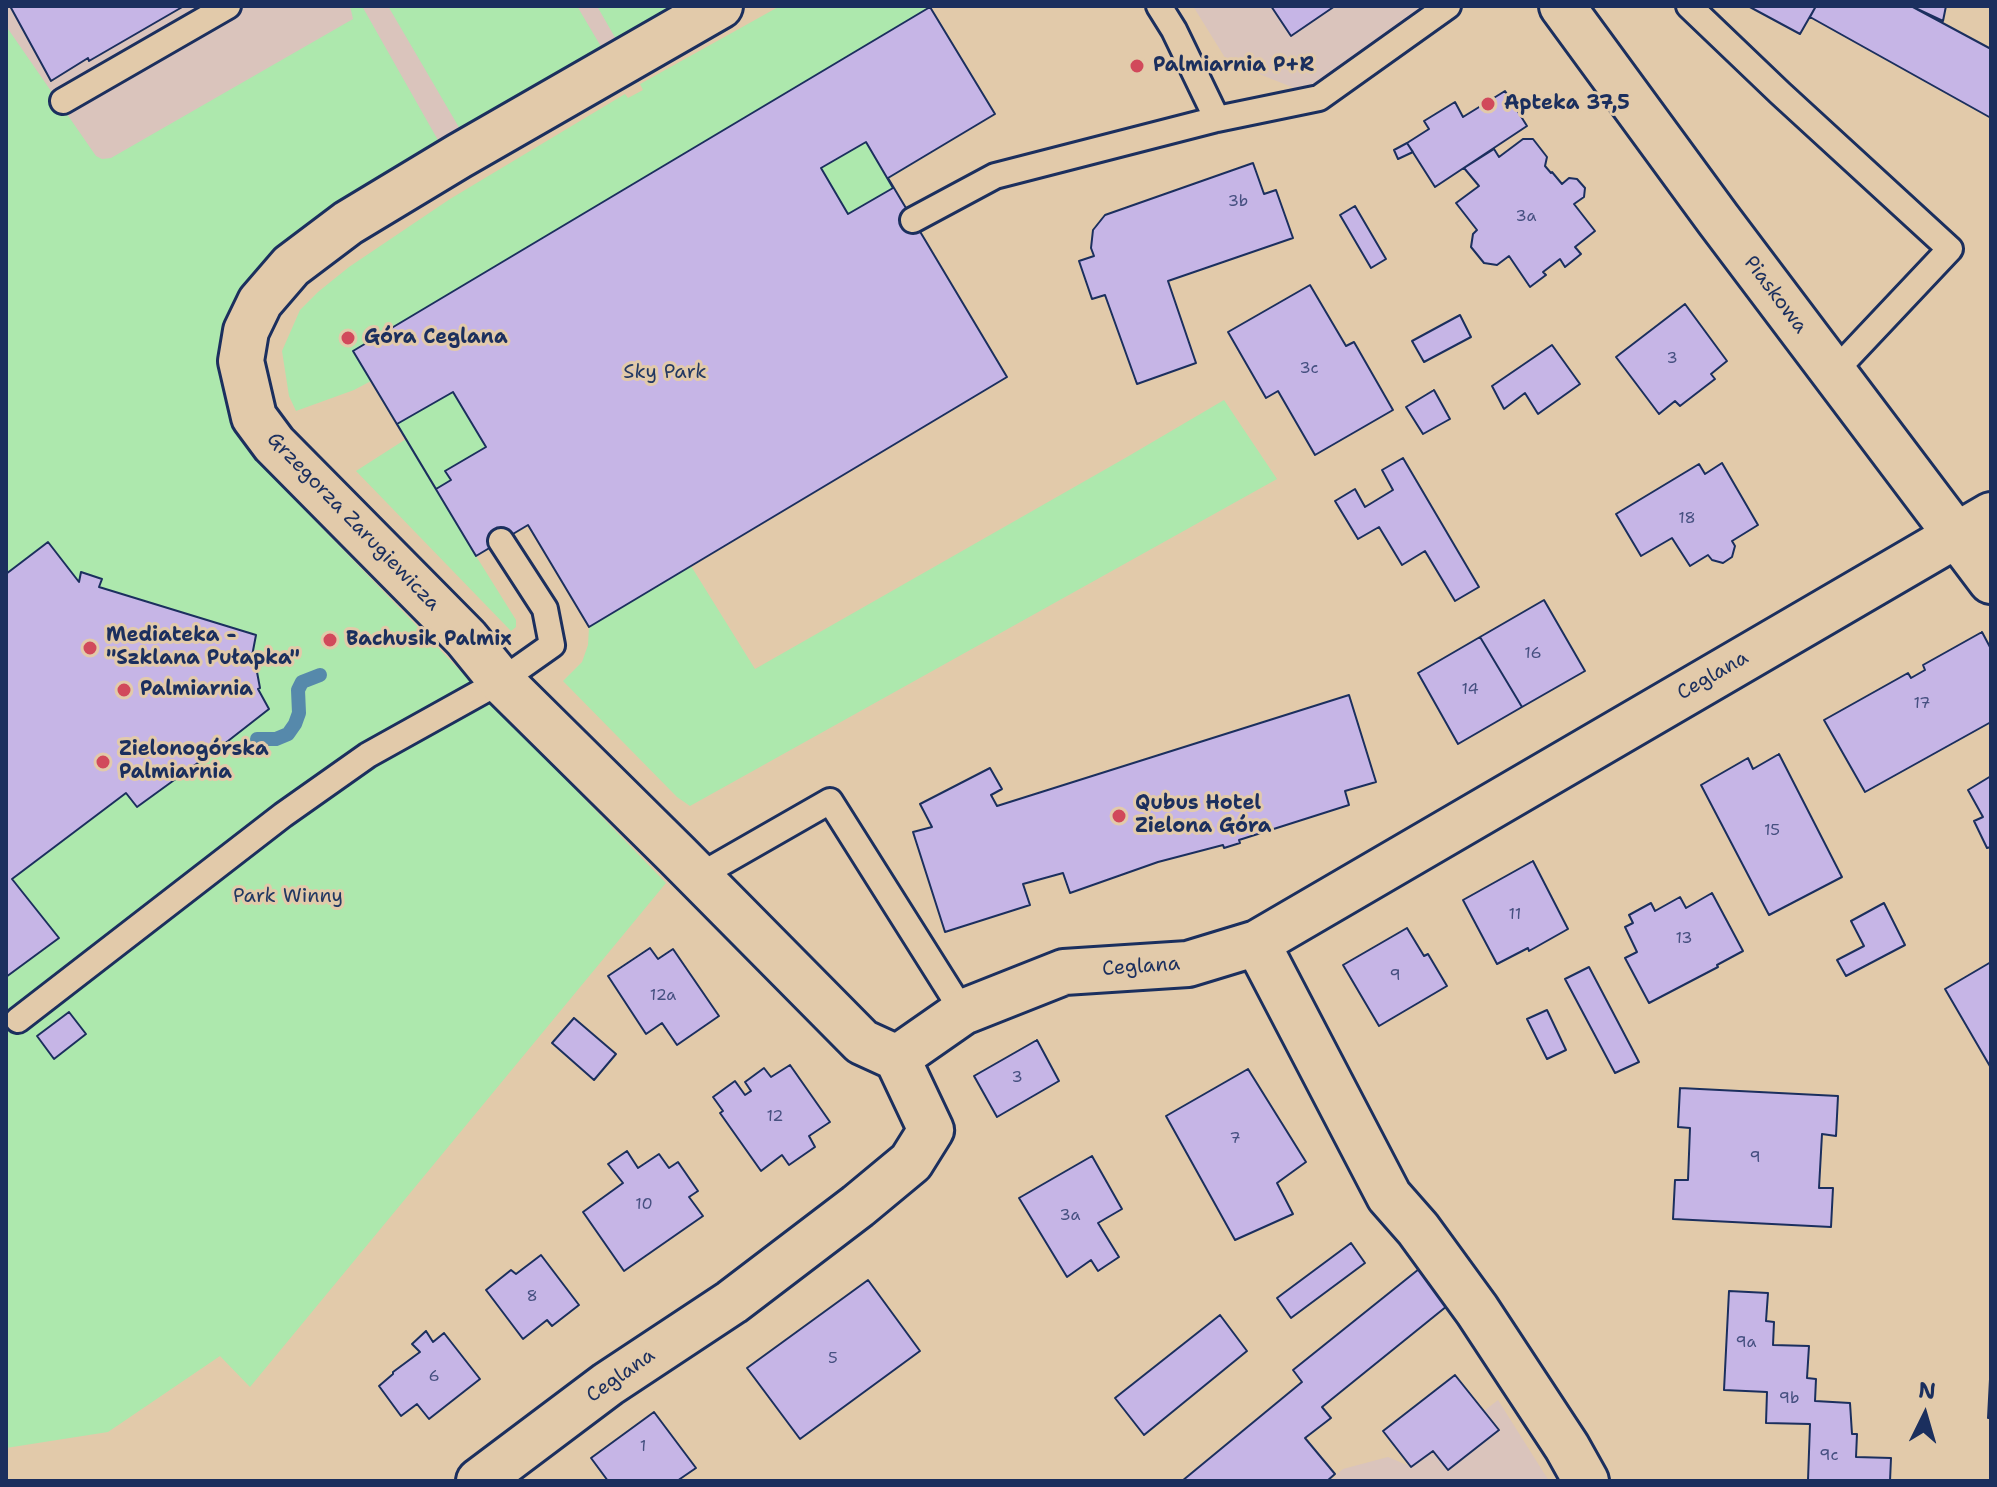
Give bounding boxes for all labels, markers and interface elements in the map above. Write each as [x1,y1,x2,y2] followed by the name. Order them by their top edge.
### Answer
[1153,54,1314,78] place label: Palmiarnia P+R
[1128,57,1146,75] marker: Palmiarnia P+R
[1504,92,1630,116] place label: Apteka 37,5
[1479,95,1497,113] marker: Apteka 37,5
[1228,192,1248,212] house number: 3b
[1516,207,1536,227] house number: 3a
[1738,252,1812,338] street label: Piaskowa
[364,326,508,350] place label: Góra Ceglana
[339,329,357,347] marker: Góra Ceglana
[1666,349,1678,369] house number: 3
[1300,359,1318,379] house number: 3c
[623,361,707,385] park label: Sky Park
[261,428,445,616] street label: Grzegorza Zarugiewicza
[1678,509,1696,529] house number: 18
[106,624,300,671] place label: Mediateka - "Szklana Pułapka"
[346,628,512,652] place label: Bachusik Palmix
[321,631,339,649] marker: Bachusik Palmix
[81,639,99,657] marker: Mediateka - "Szklana Pułapka"
[1524,644,1542,664] house number: 16
[1673,646,1753,706] street label: Ceglana
[140,678,253,702] place label: Palmiarnia
[1461,680,1479,700] house number: 14
[115,681,133,699] marker: Palmiarnia
[1913,694,1931,714] house number: 17
[119,738,269,785] place label: Zielonogórska Palmiarnia
[94,753,112,771] marker: Zielonogórska Palmiarnia
[1135,792,1271,839] place label: Qubus Hotel Zielona Góra
[1110,807,1128,825] marker: Qubus Hotel Zielona Góra
[1764,821,1780,841] house number: 15
[233,885,343,909] park label: Park Winny
[1509,905,1521,925] house number: 11
[1675,929,1693,949] house number: 13
[1101,952,1181,982] street label: Ceglana
[1389,966,1401,986] house number: 9
[650,986,676,1006] house number: 12a
[1011,1068,1023,1088] house number: 3
[766,1107,784,1127] house number: 12
[1229,1129,1241,1149] house number: 7
[1749,1148,1761,1168] house number: 9
[635,1195,653,1215] house number: 10
[1060,1206,1080,1226] house number: 3a
[526,1287,538,1307] house number: 8
[1736,1333,1756,1353] house number: 9a
[582,1344,660,1408] street label: Ceglana
[828,1349,838,1369] house number: 5
[428,1367,440,1387] house number: 6
[1885,1375,1965,1455] north arrow
[1917,1375,1937,1406] text: N
[1779,1389,1799,1409] house number: 9b
[640,1437,646,1457] house number: 1
[1819,1446,1839,1466] house number: 9c

